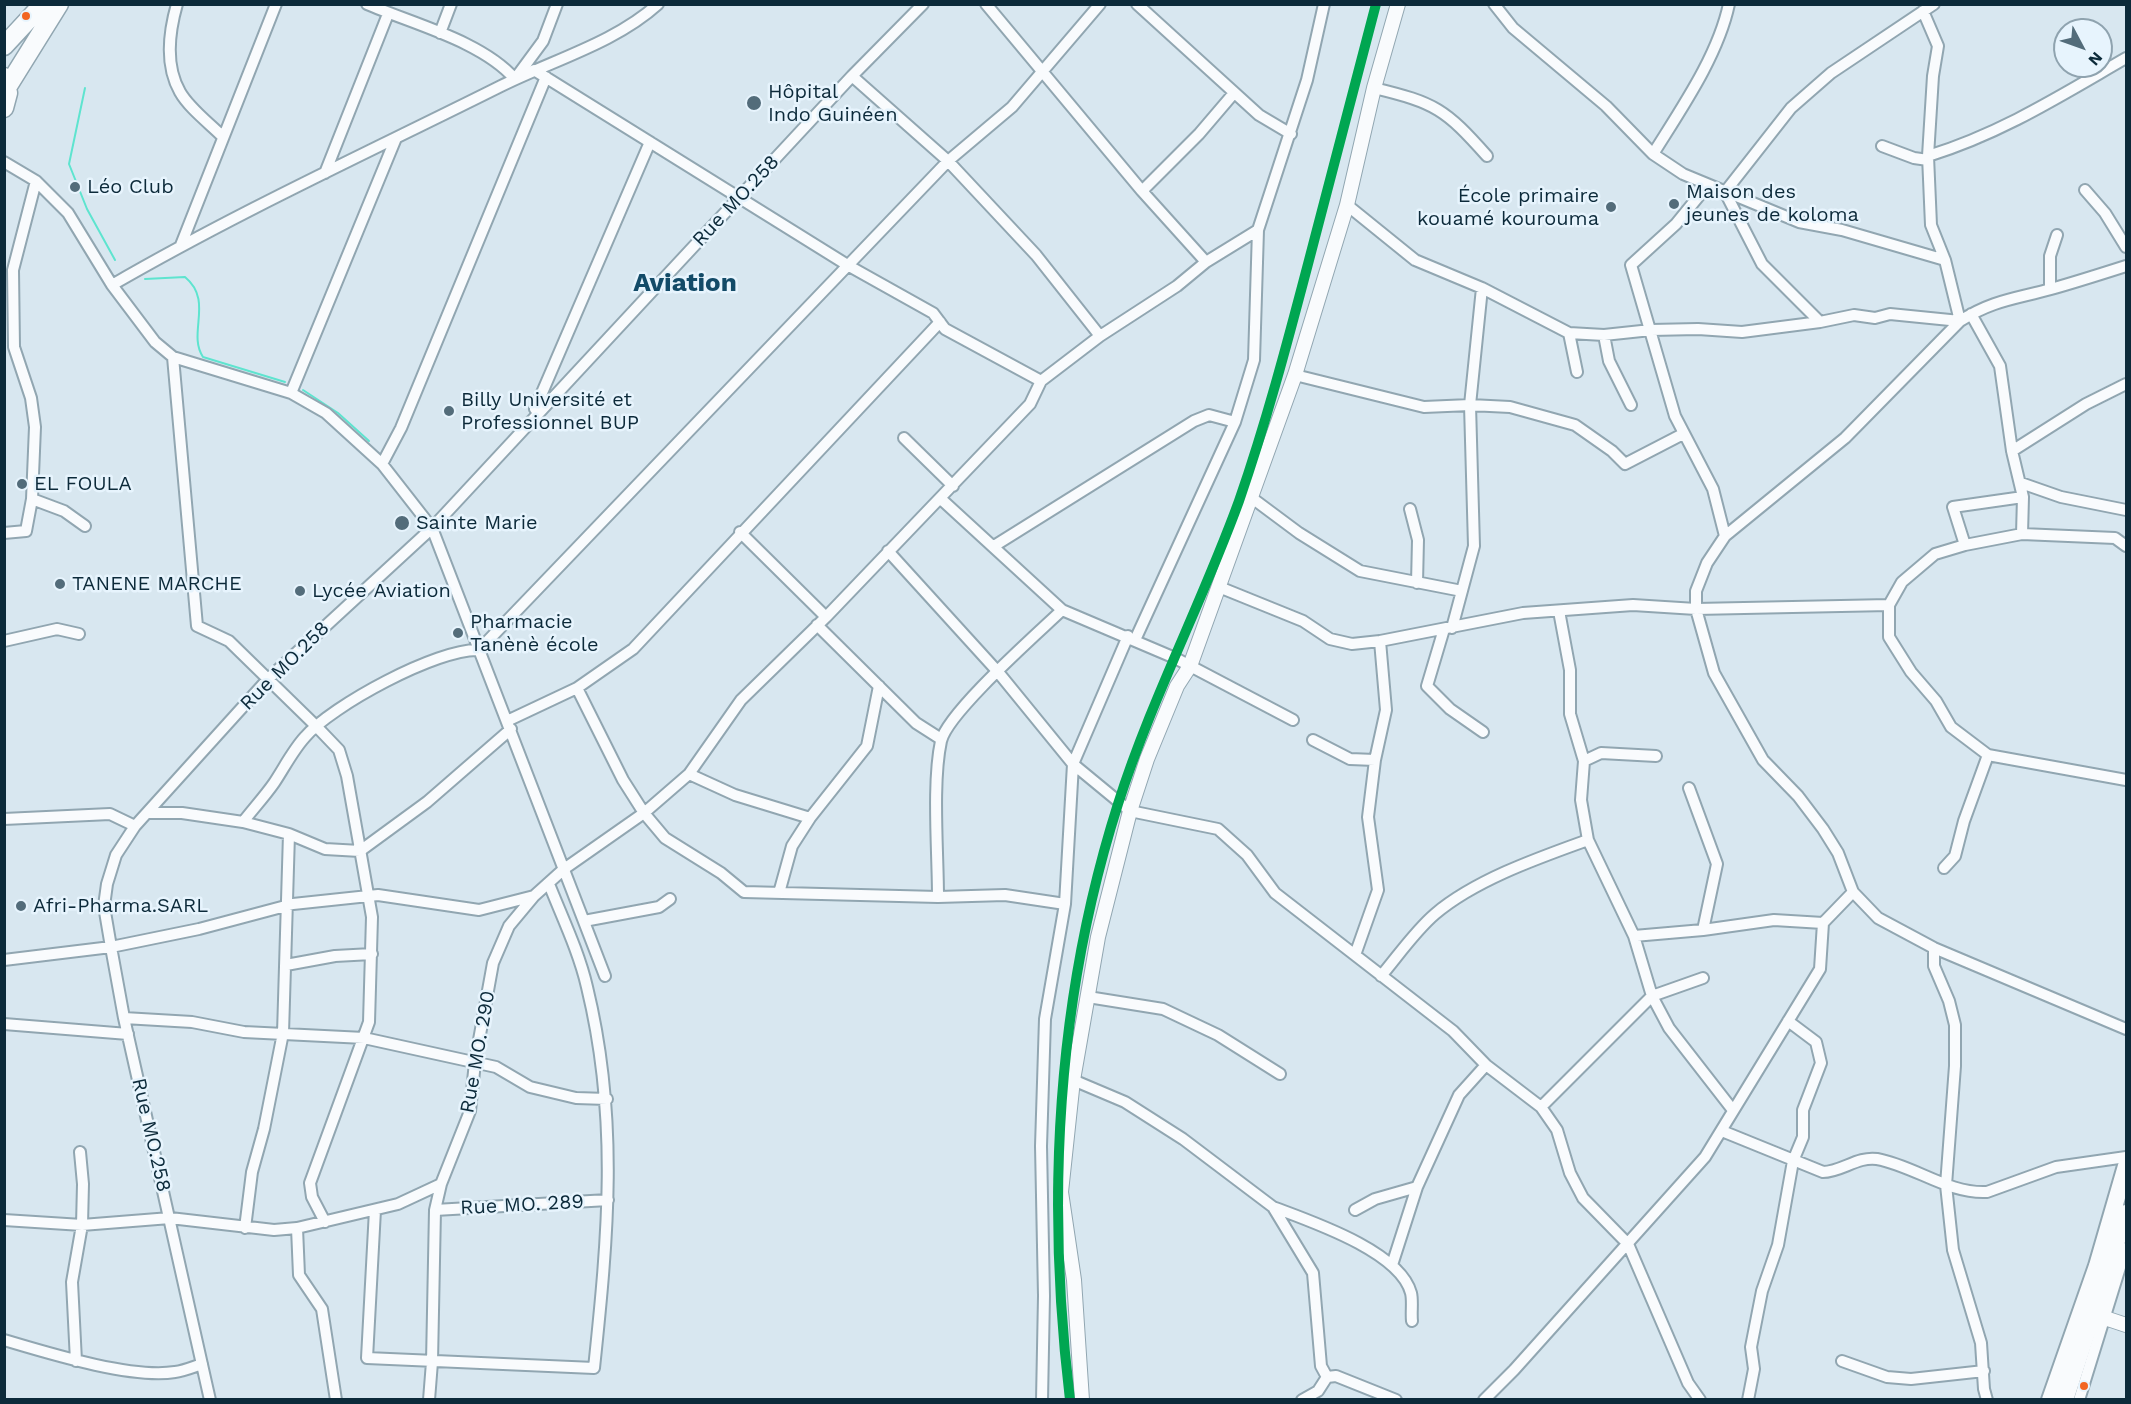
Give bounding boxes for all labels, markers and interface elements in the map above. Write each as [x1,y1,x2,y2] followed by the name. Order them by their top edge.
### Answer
[20,10,32,22] unlabelled marker
[2053,18,2113,78] north arrow
[2084,48,2107,70] text: N
[768,80,898,127] place label: Hôpital Indo Guinéen
[745,94,763,112] marker: Hôpital Indo Guinéen
[688,150,784,252] street label: Rue MO.258
[87,175,174,199] place label: Léo Club
[68,180,82,194] marker: Léo Club
[1686,180,1859,227] place label: Maison des jeunes de koloma
[1417,184,1599,231] place label: École primaire kouamé kourouma
[1667,197,1681,211] marker: Maison des jeunes de koloma
[1604,200,1618,214] marker: École primaire kouamé kourouma
[633,267,737,299] district label: Aviation
[461,388,639,435] place label: Billy Université et Professionnel BUP
[442,404,456,418] marker: Billy Université et Professionnel BUP
[34,472,132,496] place label: EL FOULA
[15,477,29,491] marker: EL FOULA
[416,511,538,535] place label: Sainte Marie
[393,514,411,532] marker: Sainte Marie
[72,572,242,596] place label: TANENE MARCHE
[53,577,67,591] marker: TANENE MARCHE
[312,579,451,603] place label: Lycée Aviation
[293,584,307,598] marker: Lycée Aviation
[470,610,598,657] place label: Pharmacie Tanènè école
[235,616,335,716] street label: Rue MO.258
[451,626,465,640] marker: Pharmacie Tanènè école
[33,894,208,918] place label: Afri-Pharma.SARL
[14,899,28,913] marker: Afri-Pharma.SARL
[455,989,501,1115] street label: Rue MO. 290
[126,1076,176,1194] street label: Rue MO.258
[460,1190,584,1220] street label: Rue MO. 289
[2078,1380,2090,1392] unlabelled marker

